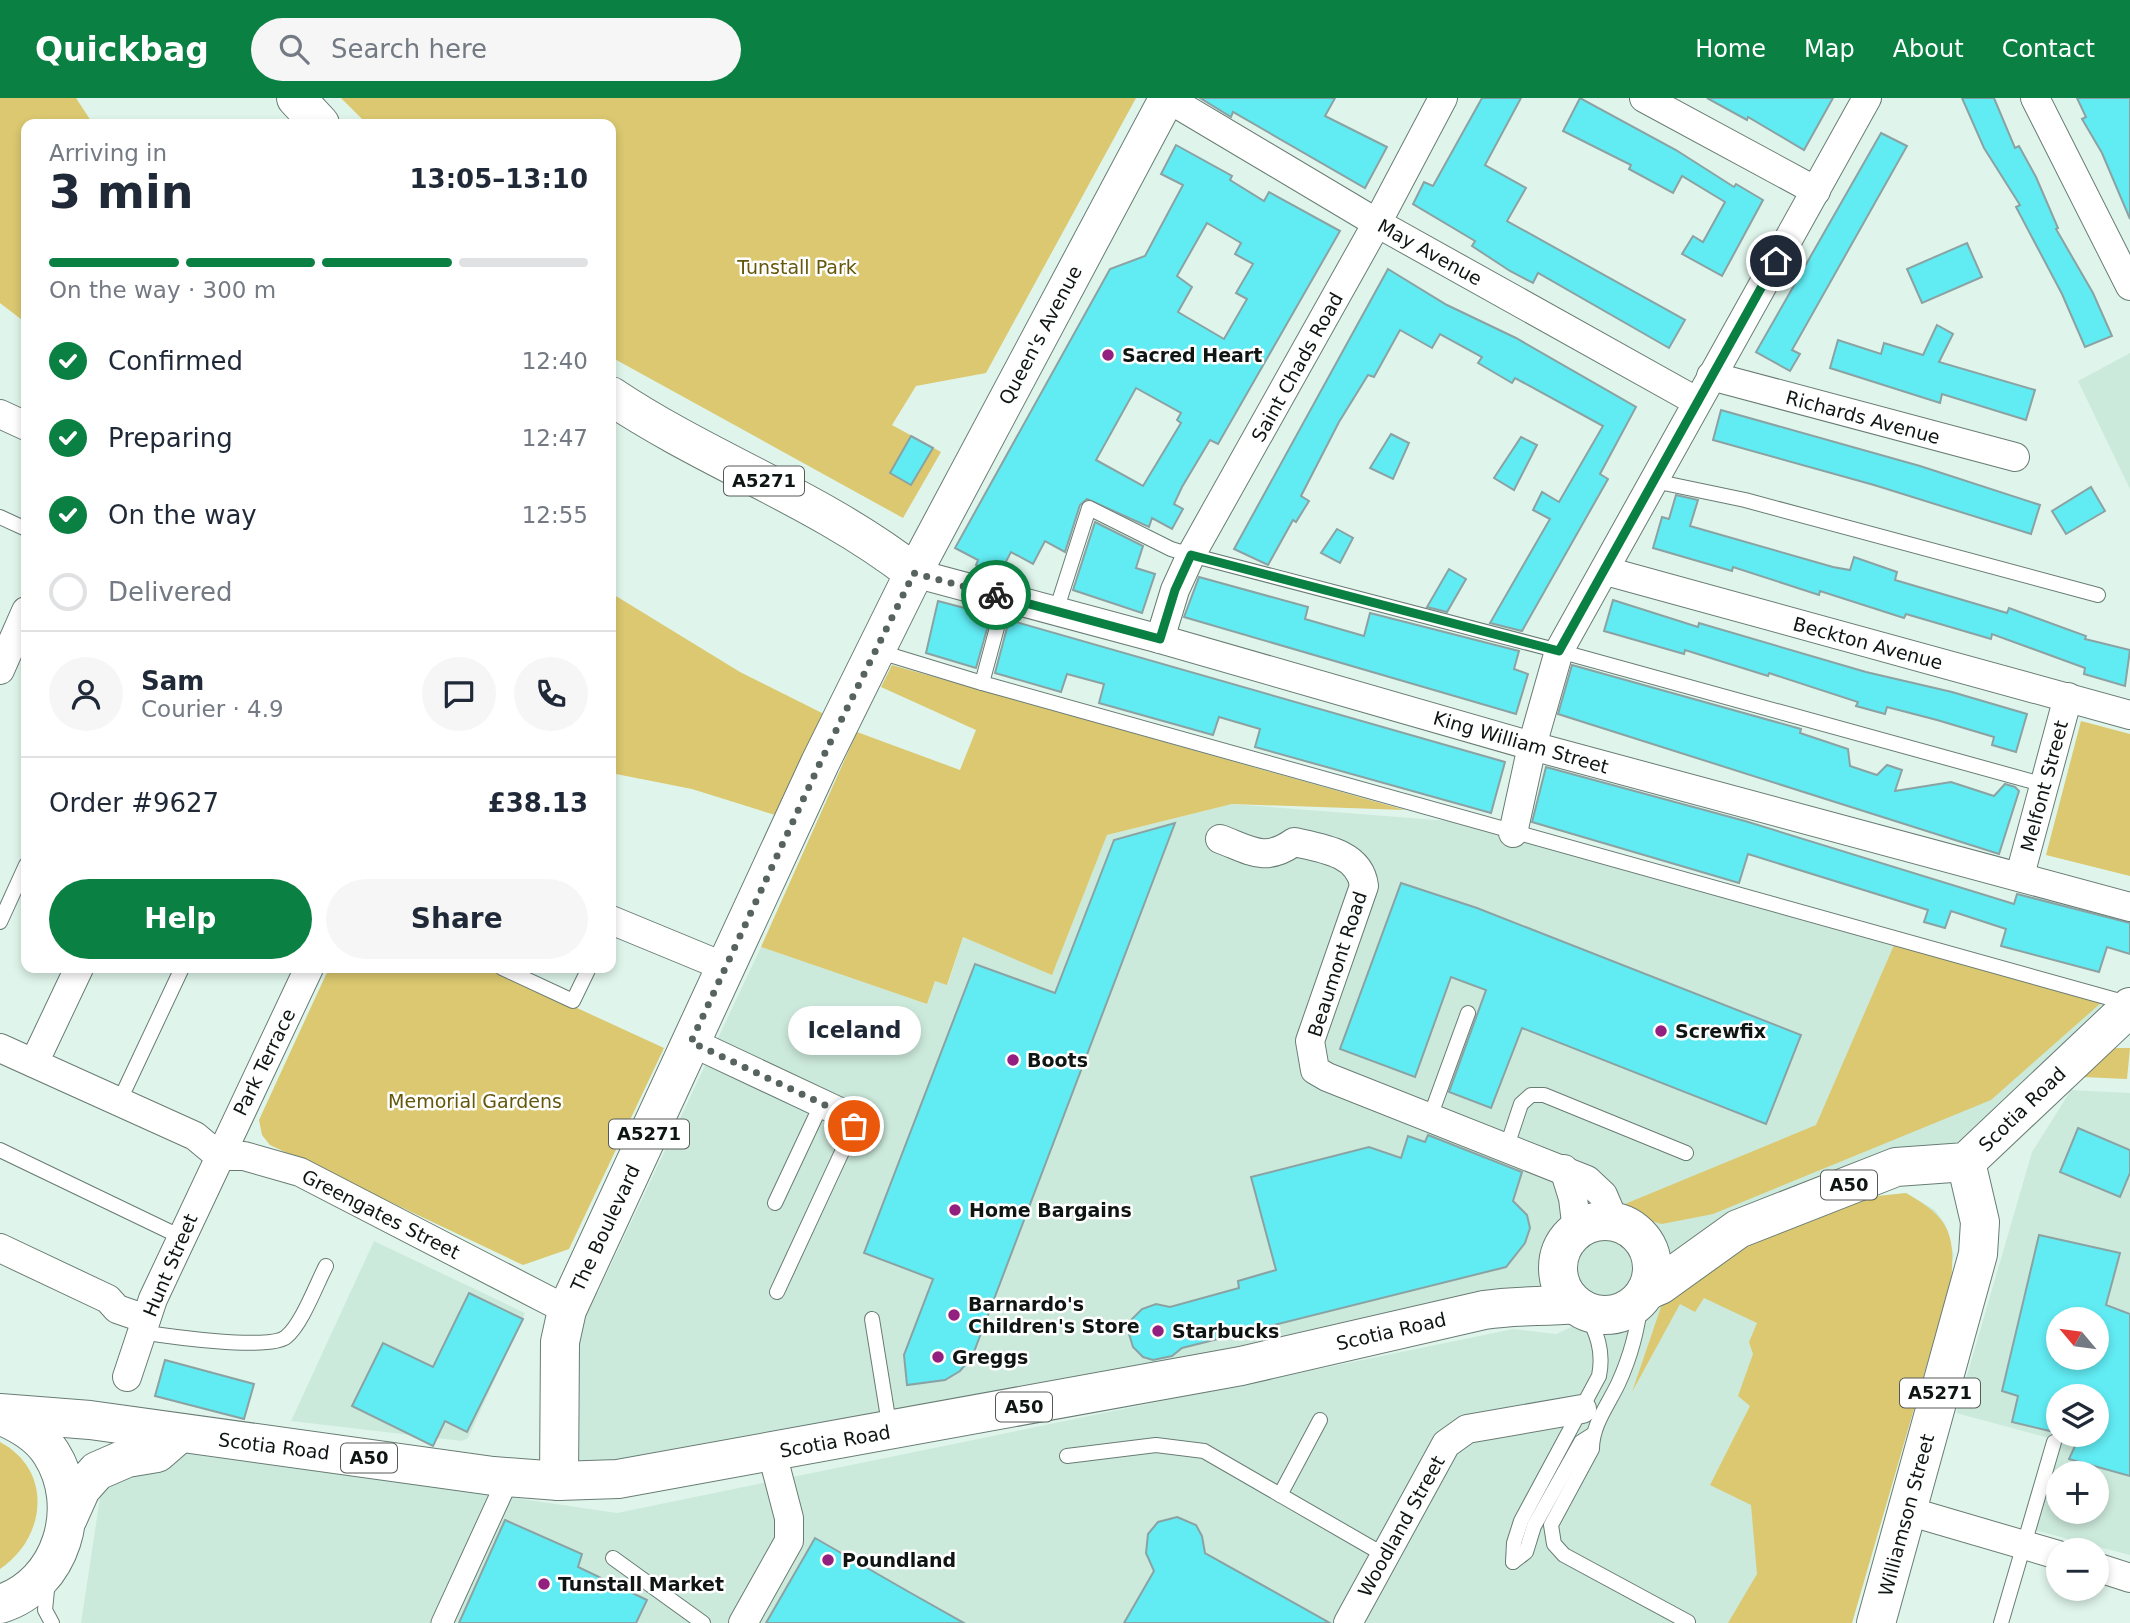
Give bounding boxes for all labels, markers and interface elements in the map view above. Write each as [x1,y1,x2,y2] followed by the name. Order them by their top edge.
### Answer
[251,18,741,81] search box
[35,30,209,69] text: Quickbag
[275,30,313,68] icon: search
[331,34,487,64] text: Search here
[1695,35,1766,63] text: Home
[1804,35,1855,63] text: Map
[1893,35,1964,63] text: About
[2002,35,2095,63] text: Contact
[49,140,167,166] text: Arriving in
[409,164,588,194] text: 13:05–13:10
[49,165,193,219] text: 3 min
[1374,214,1486,290] street label: May Avenue
[1746,231,1806,291] pin
[1757,242,1795,280] icon: home
[736,256,857,278] park label: Tunstall Park
[994,262,1086,408] street label: Queen's Avenue
[49,277,276,303] text: On the way · 300 m
[1247,289,1347,445] street label: Saint Chads Road
[49,342,87,380] icon: check
[1122,344,1262,366] place label: Sacred Heart
[108,346,243,376] text: Confirmed
[1100,347,1116,363] marker: Sacred Heart
[522,348,588,374] text: 12:40
[1784,386,1942,448] street label: Richards Avenue
[49,419,87,457] icon: check
[108,423,233,453] text: Preparing
[522,425,588,451] text: 12:47
[724,466,804,496] road number: A5271
[49,496,87,534] icon: check
[108,500,257,530] text: On the way
[522,502,588,528] text: 12:55
[961,560,1031,630] courier
[977,576,1015,614] icon: bike
[108,577,232,607] text: Delivered
[1791,612,1945,674] street label: Beckton Avenue
[49,657,123,731] button: person
[422,657,496,731] button: chat
[514,657,588,731] button: phone
[141,666,204,696] text: Sam
[141,696,284,722] text: Courier · 4.9
[1431,706,1611,778] street label: King William Street
[2016,718,2072,854] street label: Melfont Street
[49,788,219,818] text: Order #9627
[488,788,588,818] text: £38.13
[49,879,312,959] button: Help
[326,879,588,959] button: Share
[1303,888,1371,1040] street label: Beaumont Road
[229,1005,299,1119] street label: Park Terrace
[788,1007,920,1056] callout: Iceland
[807,1017,902,1043] text: Iceland
[1675,1020,1766,1042] place label: Screwfix
[1653,1023,1669,1039] marker: Screwfix
[1027,1049,1088,1071] place label: Boots
[1005,1052,1021,1068] marker: Boots
[1974,1062,2070,1156] street label: Scotia Road
[388,1090,562,1112] park label: Memorial Gardens
[824,1096,884,1156] pin
[835,1107,873,1145] icon: bag
[609,1119,689,1148] road number: A5271
[566,1161,644,1296] street label: The Boulevard
[298,1165,464,1263] street label: Greengates Street
[1821,1170,1877,1200] road number: A50
[969,1199,1132,1221] place label: Home Bargains
[947,1202,963,1218] marker: Home Bargains
[138,1210,202,1320] street label: Hunt Street
[968,1293,1140,1337] place label: Barnardo's Children's Store
[946,1307,962,1323] marker: Barnardo's Children's Store
[2046,1307,2109,1370] north arrow
[2046,1307,2109,1601] map controls
[1334,1308,1448,1354] street label: Scotia Road
[1172,1320,1279,1342] place label: Starbucks
[1150,1323,1166,1339] marker: Starbucks
[952,1346,1028,1368] place label: Greggs
[930,1349,946,1365] marker: Greggs
[1900,1378,1980,1408] road number: A5271
[2046,1384,2109,1447] button: layers
[996,1392,1052,1422] road number: A50
[778,1420,892,1462] street label: Scotia Road
[217,1428,331,1464] street label: Scotia Road
[1874,1432,1938,1598] street label: Williamson Street
[341,1443,397,1472] road number: A50
[1353,1452,1449,1600] street label: Woodland Street
[2046,1461,2109,1524] button: +
[2046,1538,2109,1601] button: −
[842,1549,956,1571] place label: Poundland
[820,1552,836,1568] marker: Poundland
[558,1573,724,1595] place label: Tunstall Market
[536,1576,552,1592] marker: Tunstall Market

